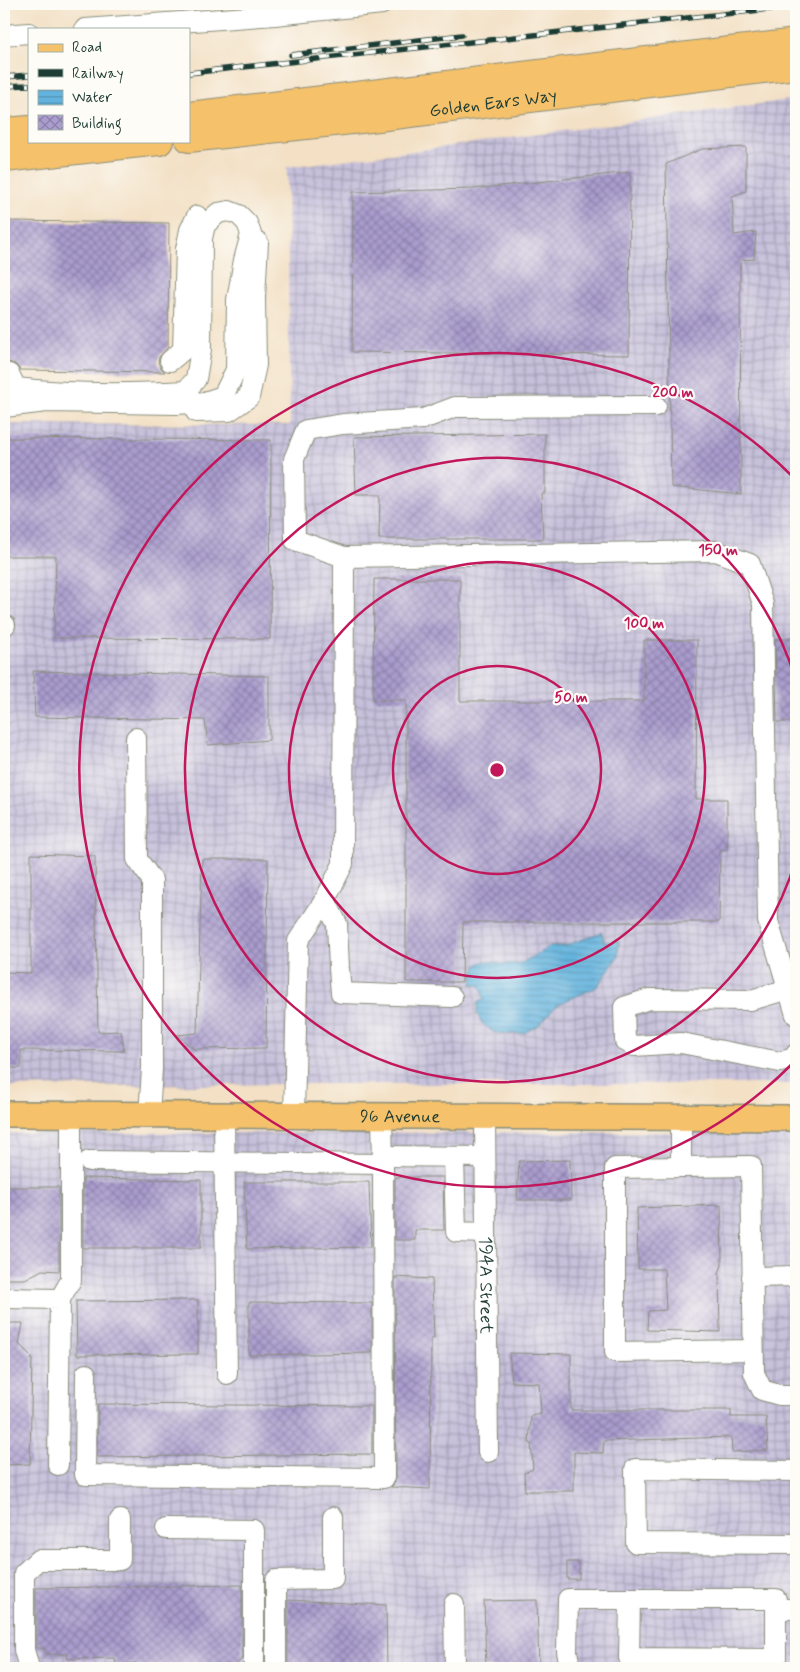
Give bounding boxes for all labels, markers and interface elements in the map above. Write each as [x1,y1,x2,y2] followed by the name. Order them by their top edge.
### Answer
[28,28,190,142] legend
[72,38,102,58] text: Road
[72,64,124,84] text: Railway
[428,84,558,124] street label: Golden Ears Way
[72,88,112,108] text: Water
[72,114,122,135] text: Building
[653,383,694,403] text: 200 m
[698,541,738,561] text: 150 m
[624,614,664,634] text: 100 m
[554,688,588,708] text: 50 m
[488,761,506,779] centre of rings
[360,1105,440,1129] street label: 96 Avenue
[473,1236,498,1334] street label: 194A Street

